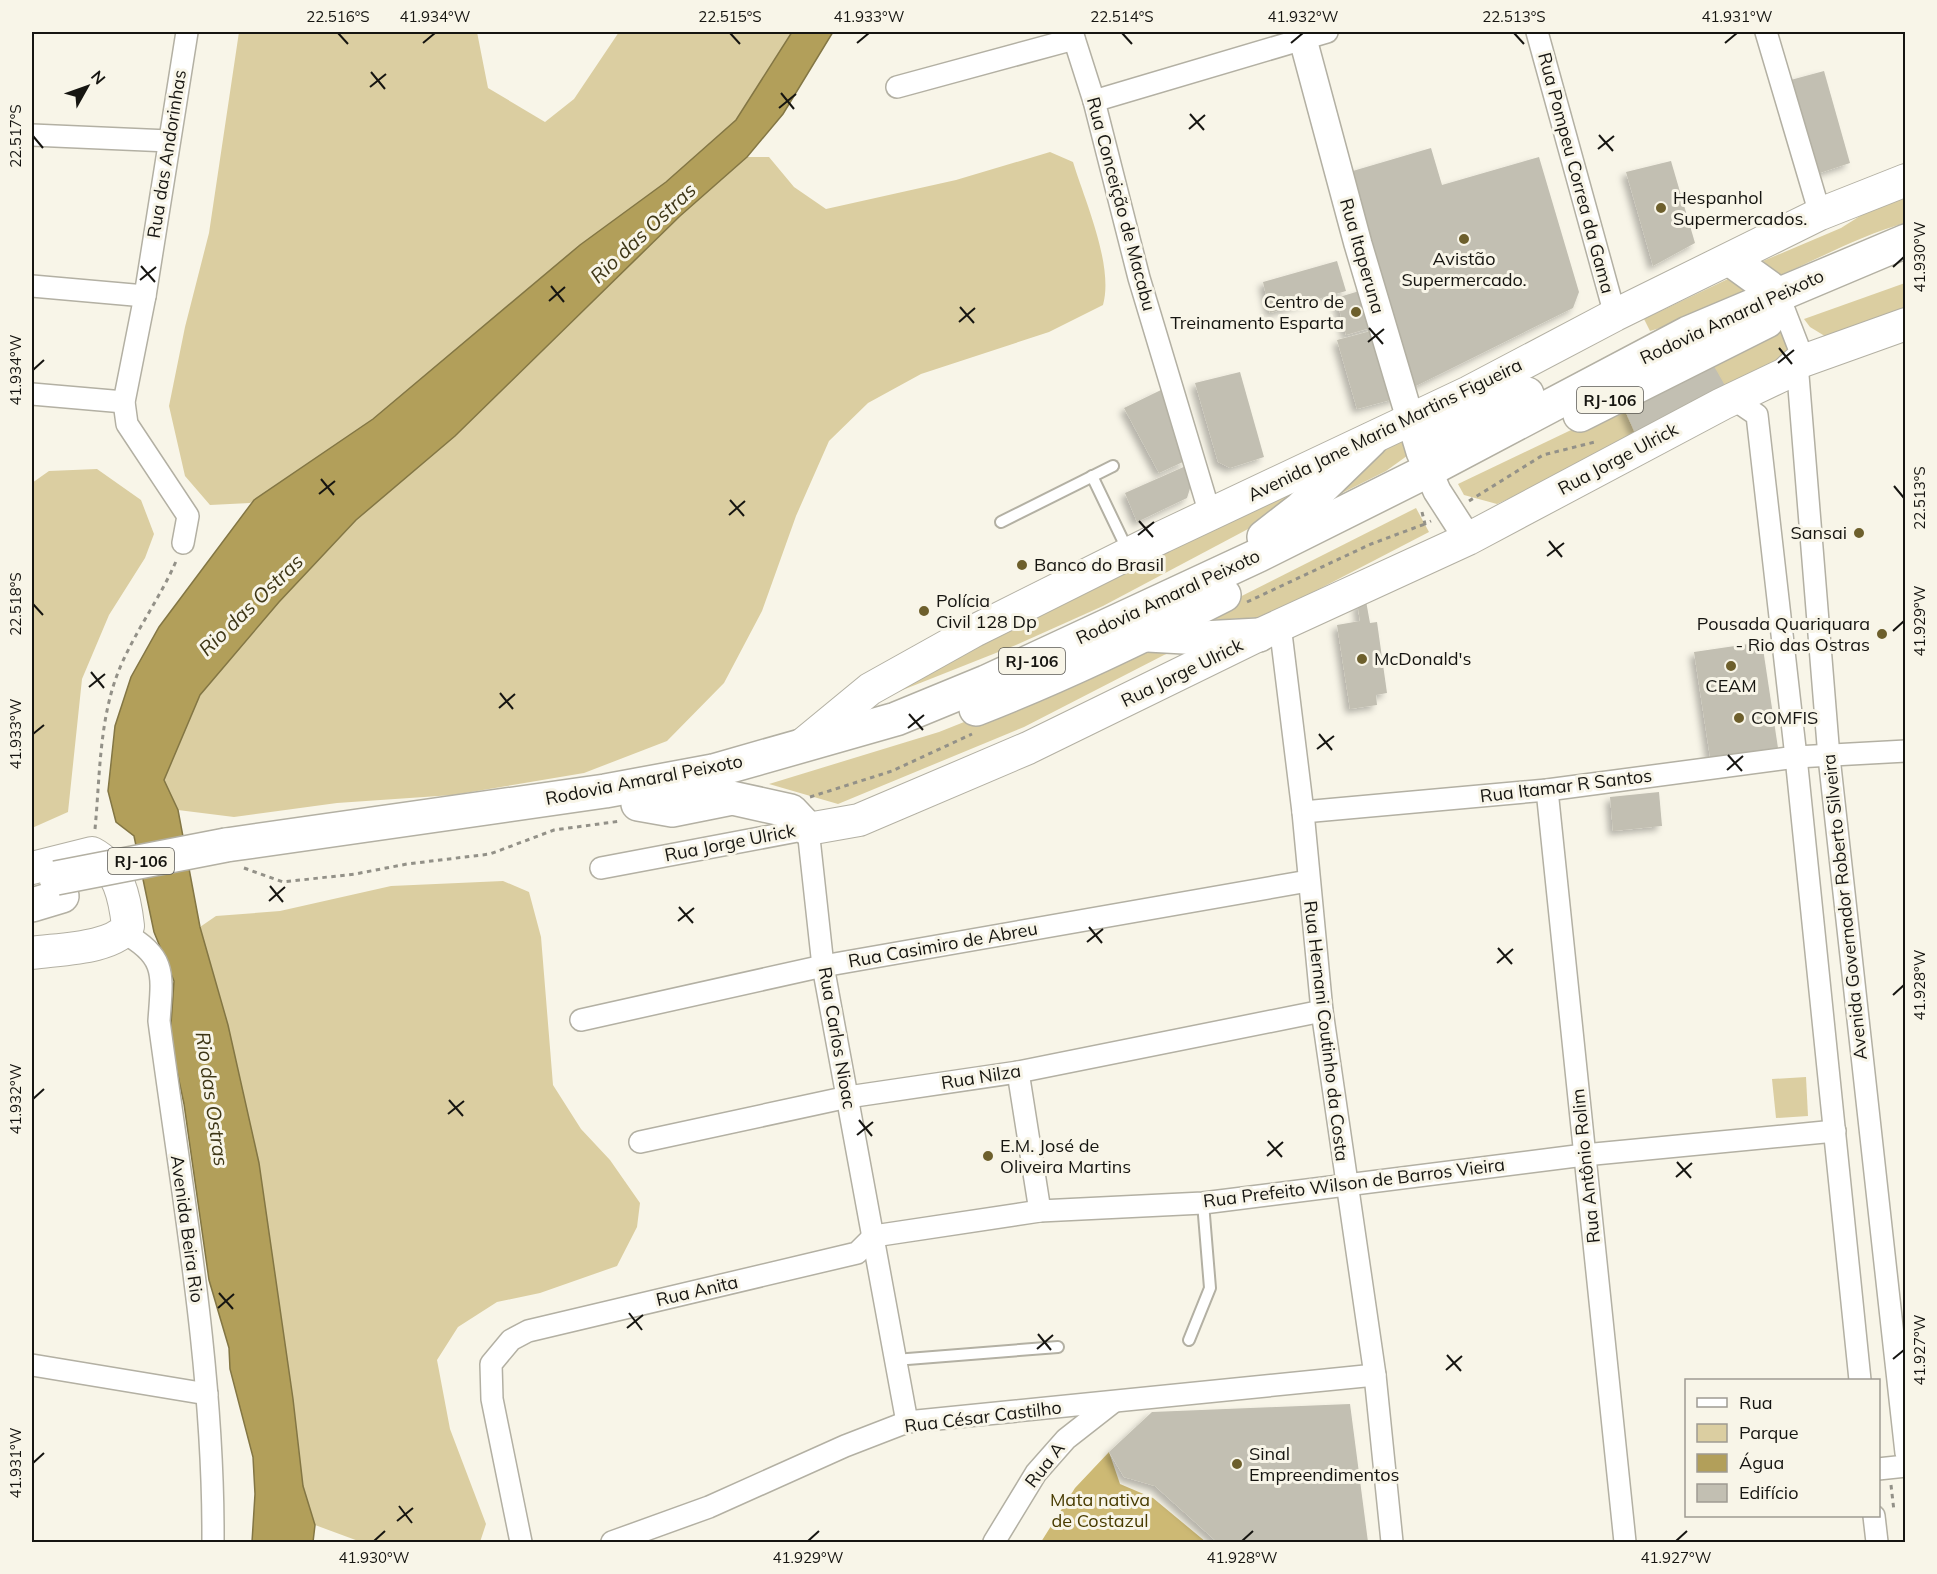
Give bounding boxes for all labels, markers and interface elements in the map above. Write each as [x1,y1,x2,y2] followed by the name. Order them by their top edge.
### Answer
[306,7,370,26] text: 22.516°S
[400,7,471,26] text: 41.934°W
[698,7,762,26] text: 22.515°S
[834,7,905,26] text: 41.933°W
[1090,7,1154,26] text: 22.514°S
[1268,7,1339,26] text: 41.932°W
[1482,7,1546,26] text: 22.513°S
[1702,7,1773,26] text: 41.931°W
[1533,50,1620,296] street label: Rua Pompeu Correa da Gama
[57,57,117,117] north arrow
[87,66,110,88] text: N
[142,68,191,240] street label: Rua das Andorinhas
[1082,94,1161,313] street label: Rua Conceição de Macabu
[6,104,25,168] text: 22.517°S
[584,177,701,288] water label: Rio das Ostras
[1673,186,1807,230] place label: Hespanhol Supermercados.
[1335,196,1390,316] street label: Rua Itaperuna
[1654,201,1668,215] marker: Hespanhol Supermercados.
[1910,221,1929,292] text: 41.930°W
[1457,232,1471,246] marker: Avistão Supermercado.
[1401,247,1527,291] place label: Avistão Supermercado.
[1636,264,1827,369] street label: Rodovia Amaral Peixoto
[1170,290,1344,334] place label: Centro de Treinamento Esparta
[1349,305,1363,319] marker: Centro de Treinamento Esparta
[6,334,25,405] text: 41.934°W
[1244,353,1526,506] street label: Avenida Jane Maria Martins Figueira
[1577,387,1643,413] road number: RJ-106
[1554,417,1682,500] street label: Rua Jorge Ulrick
[1910,466,1929,530] text: 22.513°S
[1790,521,1847,544] place label: Sansai
[1852,526,1866,540] marker: Sansai
[1072,544,1263,649] street label: Rodovia Amaral Peixoto
[193,548,308,661] water label: Rio das Ostras
[1034,553,1164,576] place label: Banco do Brasil
[1015,558,1029,572] marker: Banco do Brasil
[6,572,25,636] text: 22.518°S
[1910,585,1929,656] text: 41.929°W
[936,589,1037,633] place label: Polícia Civil 128 Dp
[917,604,931,618] marker: Polícia Civil 128 Dp
[1697,612,1870,656] place label: Pousada Quariquara - Rio das Ostras
[1875,627,1889,641] marker: Pousada Quariquara - Rio das Ostras
[1117,633,1247,712] street label: Rua Jorge Ulrick
[1374,647,1471,670] place label: McDonald's
[999,648,1065,674] road number: RJ-106
[1355,652,1369,666] marker: McDonald's
[1724,659,1738,673] marker: CEAM
[1705,674,1757,697] place label: CEAM
[6,698,25,769] text: 41.933°W
[1751,706,1818,729] place label: COMFIS
[1732,711,1746,725] marker: COMFIS
[543,749,744,810] street label: Rodovia Amaral Peixoto
[1817,753,1872,1061] street label: Avenida Governador Roberto Silveira
[1479,764,1653,807] street label: Rua Itamar R Santos
[663,818,798,866] street label: Rua Jorge Ulrick
[108,848,174,874] road number: RJ-106
[1299,899,1354,1163] street label: Rua Hernani Coutinho da Costa
[846,917,1039,972] street label: Rua Casimiro de Abreu
[1910,949,1929,1020] text: 41.928°W
[814,965,861,1111] street label: Rua Carlos Nioac
[191,1030,234,1168] water label: Rio das Ostras
[939,1059,1022,1094] street label: Rua Nilza
[6,1063,25,1134] text: 41.932°W
[1566,1088,1605,1244] street label: Rua Antônio Rolim
[1000,1134,1131,1178] place label: E.M. José de Oliveira Martins
[981,1149,995,1163] marker: E.M. José de Oliveira Martins
[1202,1153,1506,1212] street label: Rua Prefeito Wilson de Barros Vieira
[166,1154,209,1304] street label: Avenida Beira Rio
[654,1270,740,1311] street label: Rua Anita
[1910,1314,1929,1385] text: 41.927°W
[1685,1379,1880,1517] legend
[1739,1391,1773,1414] text: Rua
[903,1395,1063,1438] street label: Rua César Castilho
[1739,1421,1798,1444] text: Parque
[6,1427,25,1498] text: 41.931°W
[1020,1437,1070,1492] street label: Rua A
[1249,1442,1399,1486] place label: Sinal Empreendimentos
[1739,1451,1784,1474] text: Água
[1230,1457,1244,1471] marker: Sinal Empreendimentos
[1739,1481,1798,1504] text: Edifício
[1050,1488,1150,1532] park label: Mata nativa de Costazul
[339,1548,410,1567] text: 41.930°W
[773,1548,844,1567] text: 41.929°W
[1207,1548,1278,1567] text: 41.928°W
[1641,1548,1712,1567] text: 41.927°W

